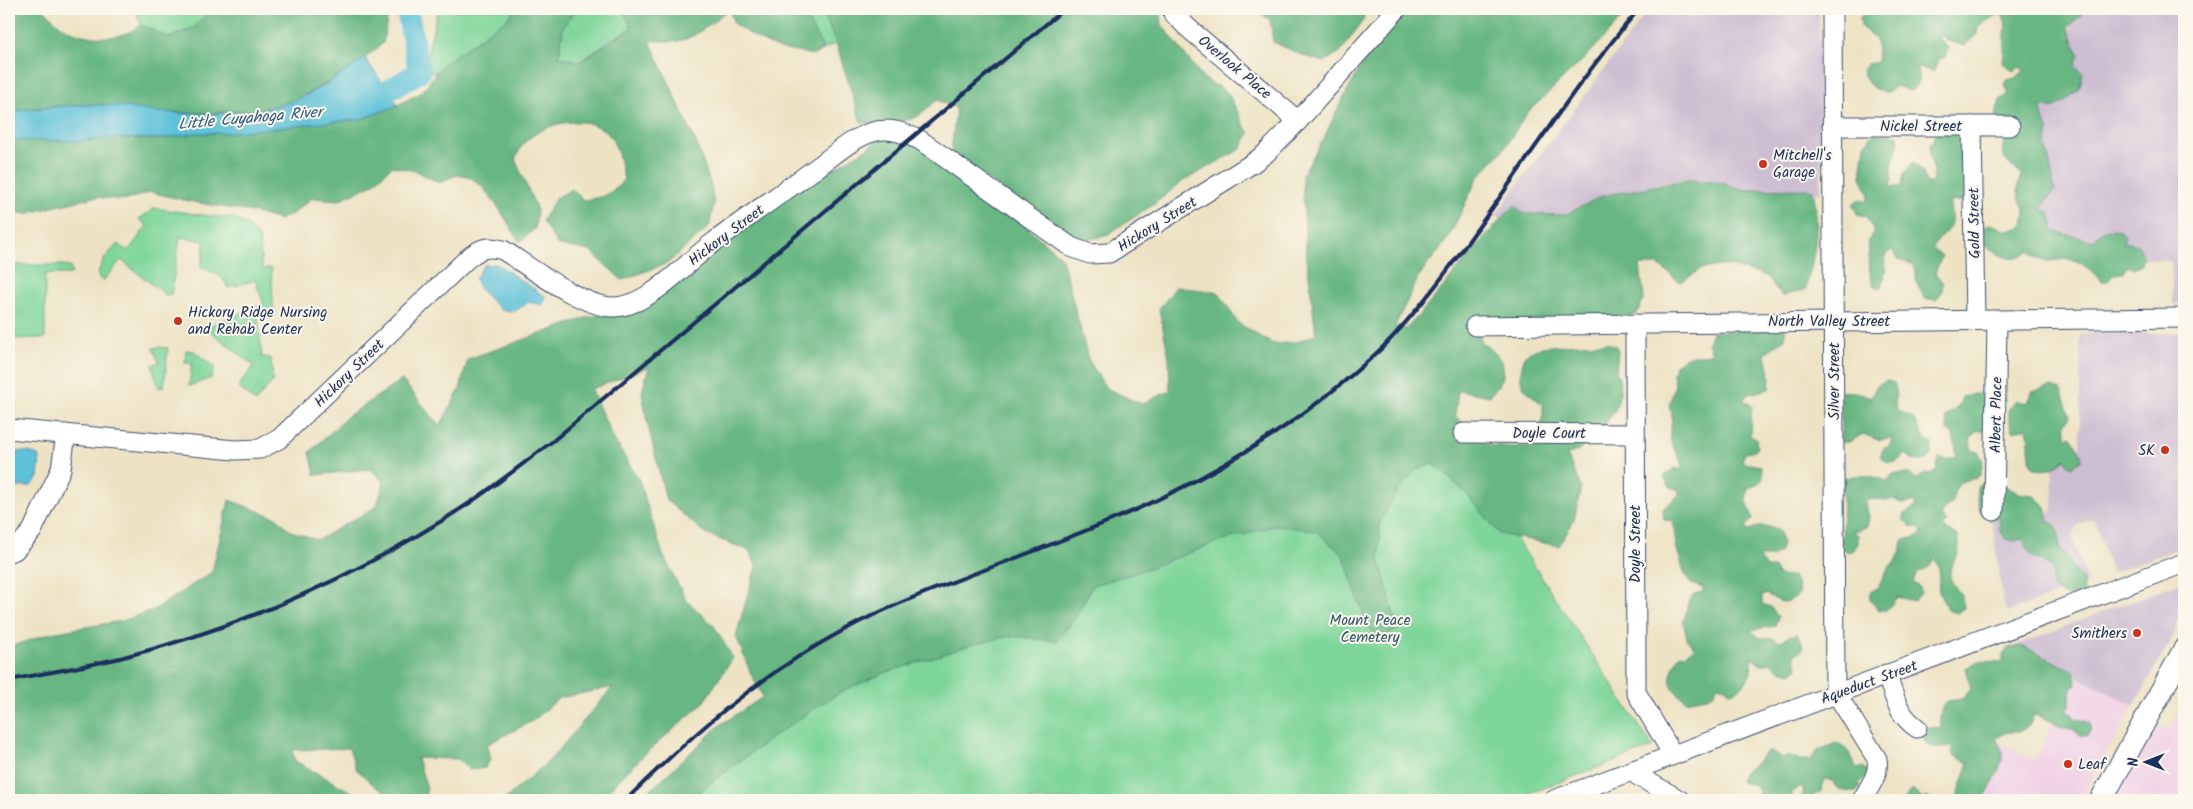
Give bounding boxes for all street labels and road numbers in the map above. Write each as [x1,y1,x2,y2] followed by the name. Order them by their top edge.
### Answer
[1192,30,1277,106] street label: Overlook Place
[1880,115,1962,139] street label: Nickel Street
[1962,187,1988,259] street label: Gold Street
[1113,191,1202,259] street label: Hickory Street
[683,199,770,273] street label: Hickory Street
[1768,310,1890,334] street label: North Valley Street
[309,334,391,414] street label: Hickory Street
[1823,342,1847,420] street label: Silver Street
[1984,376,2010,453] street label: Albert Place
[1512,422,1586,446] street label: Doyle Court
[1624,505,1648,583] street label: Doyle Street
[1818,654,1921,712] street label: Aqueduct Street

